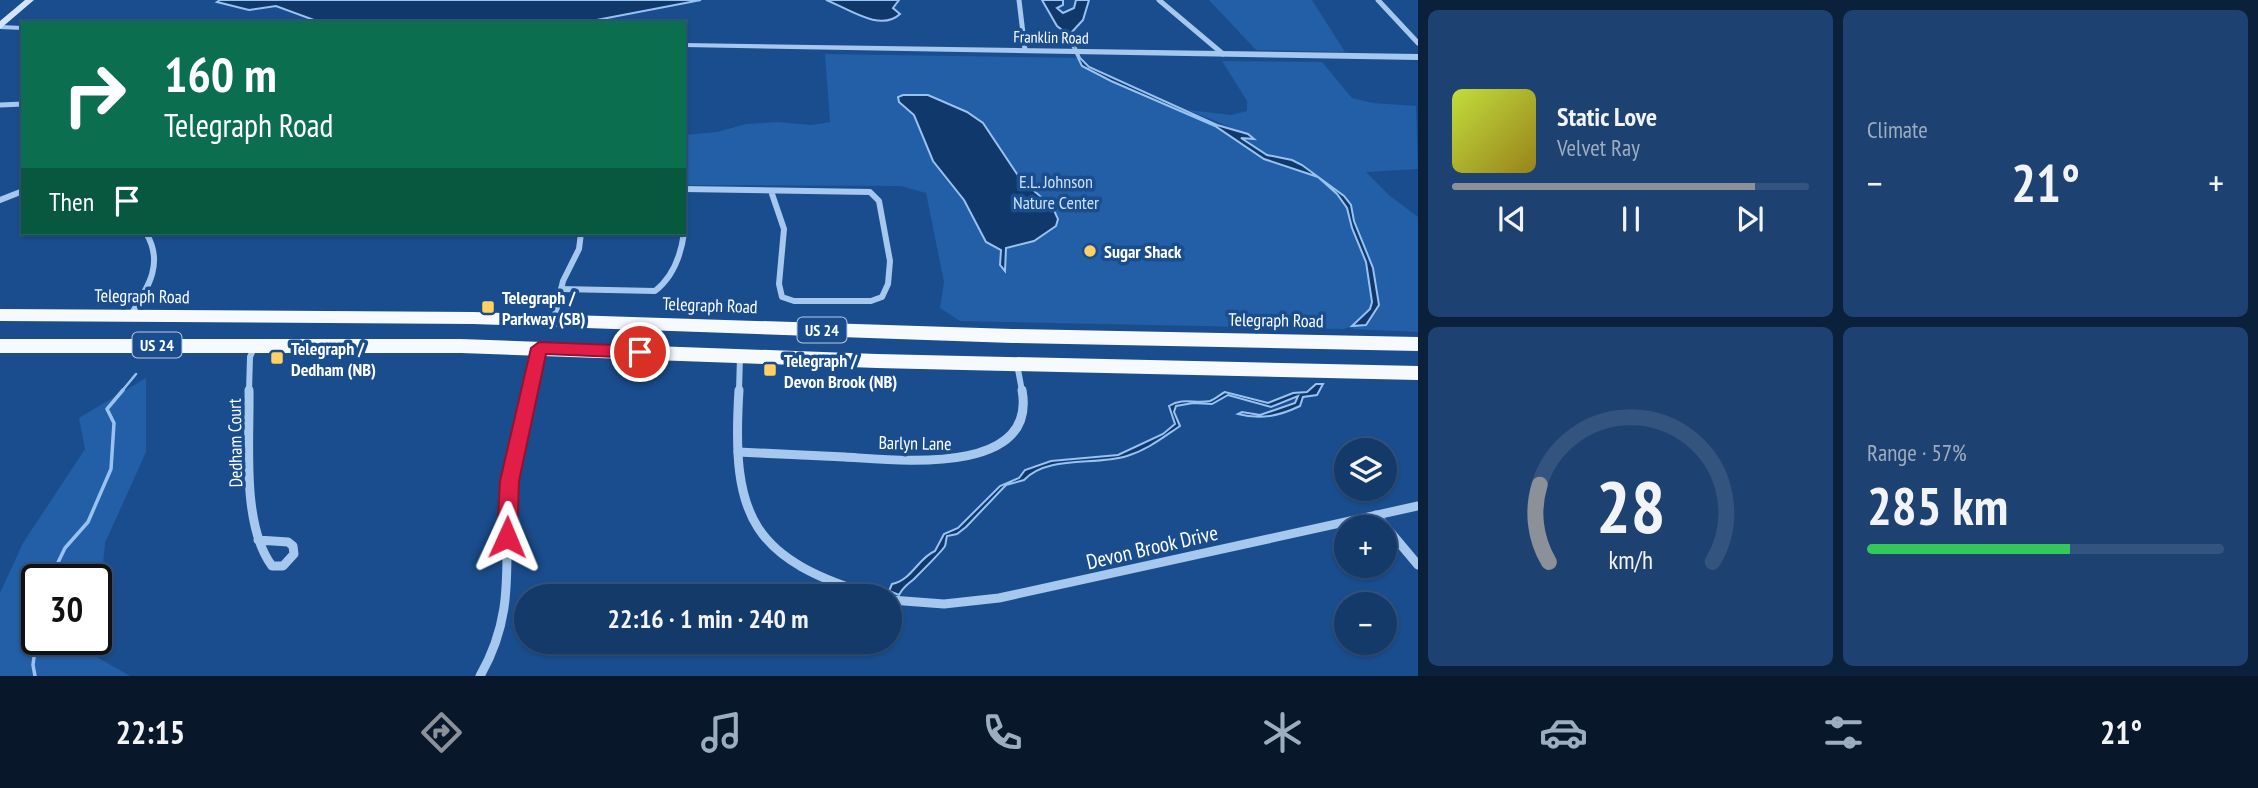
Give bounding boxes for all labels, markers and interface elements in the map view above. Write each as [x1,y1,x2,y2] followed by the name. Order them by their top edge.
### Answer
[1013,26,1089,48] street label: Franklin Road
[164,42,277,106] text: 160 m
[49,49,140,140] icon: right
[1557,100,1657,133] text: Static Love
[164,104,333,146] text: Telegraph Road
[1867,115,1928,144] text: Climate
[1557,133,1640,162] text: Velvet Ray
[2011,149,2080,216] text: 21°
[1867,158,1883,207] text: −
[2208,158,2224,207] text: +
[1013,170,1099,214] park label: E.L. Johnson Nature Center
[108,182,146,220] icon: arrive
[49,185,94,218] text: Then
[1493,200,1531,238] icon: previous
[1612,200,1650,238] icon: pause
[1731,200,1769,238] icon: next
[1104,240,1182,263] place label: Sugar Shack
[1082,243,1098,259] marker: Sugar Shack
[94,284,190,308] street label: Telegraph Road
[502,286,586,330] place label: Telegraph / Parkway (SB)
[662,292,758,318] street label: Telegraph Road
[480,299,496,315] marker: Telegraph / Parkway (SB)
[1228,308,1324,332] street label: Telegraph Road
[798,318,846,342] road number: US 24
[610,322,670,382] pin
[132,332,182,358] road number: US 24
[621,333,659,371] icon: arrive
[291,337,376,381] place label: Telegraph / Dedham (NB)
[784,349,897,393] place label: Telegraph / Devon Brook (NB)
[269,350,285,366] marker: Telegraph / Dedham (NB)
[762,362,778,378] marker: Telegraph / Devon Brook (NB)
[223,398,247,488] street label: Dedham Court
[878,431,952,455] street label: Barlyn Lane
[1334,438,1397,655] map controls
[1334,438,1397,501] button: layers
[1867,438,1967,467] text: Range · 57%
[1596,459,1665,553] text: 28
[1867,472,2008,539] text: 285 km
[470,500,544,574] position arrow
[1334,515,1397,578] button: +
[1084,519,1220,575] street label: Devon Brook Drive
[1608,544,1653,576] text: km/h
[21,564,112,655] speed limit sign: 30
[1334,592,1397,655] button: −
[608,602,808,635] text: 22:16 · 1 min · 240 m
[417,708,466,757] icon: directions
[697,708,746,757] icon: music
[978,708,1027,757] icon: phone
[1258,708,1307,757] icon: climate
[1539,708,1588,757] icon: car
[1819,708,1868,757] icon: filters
[116,711,185,753] text: 22:15
[2100,711,2142,753] text: 21°

